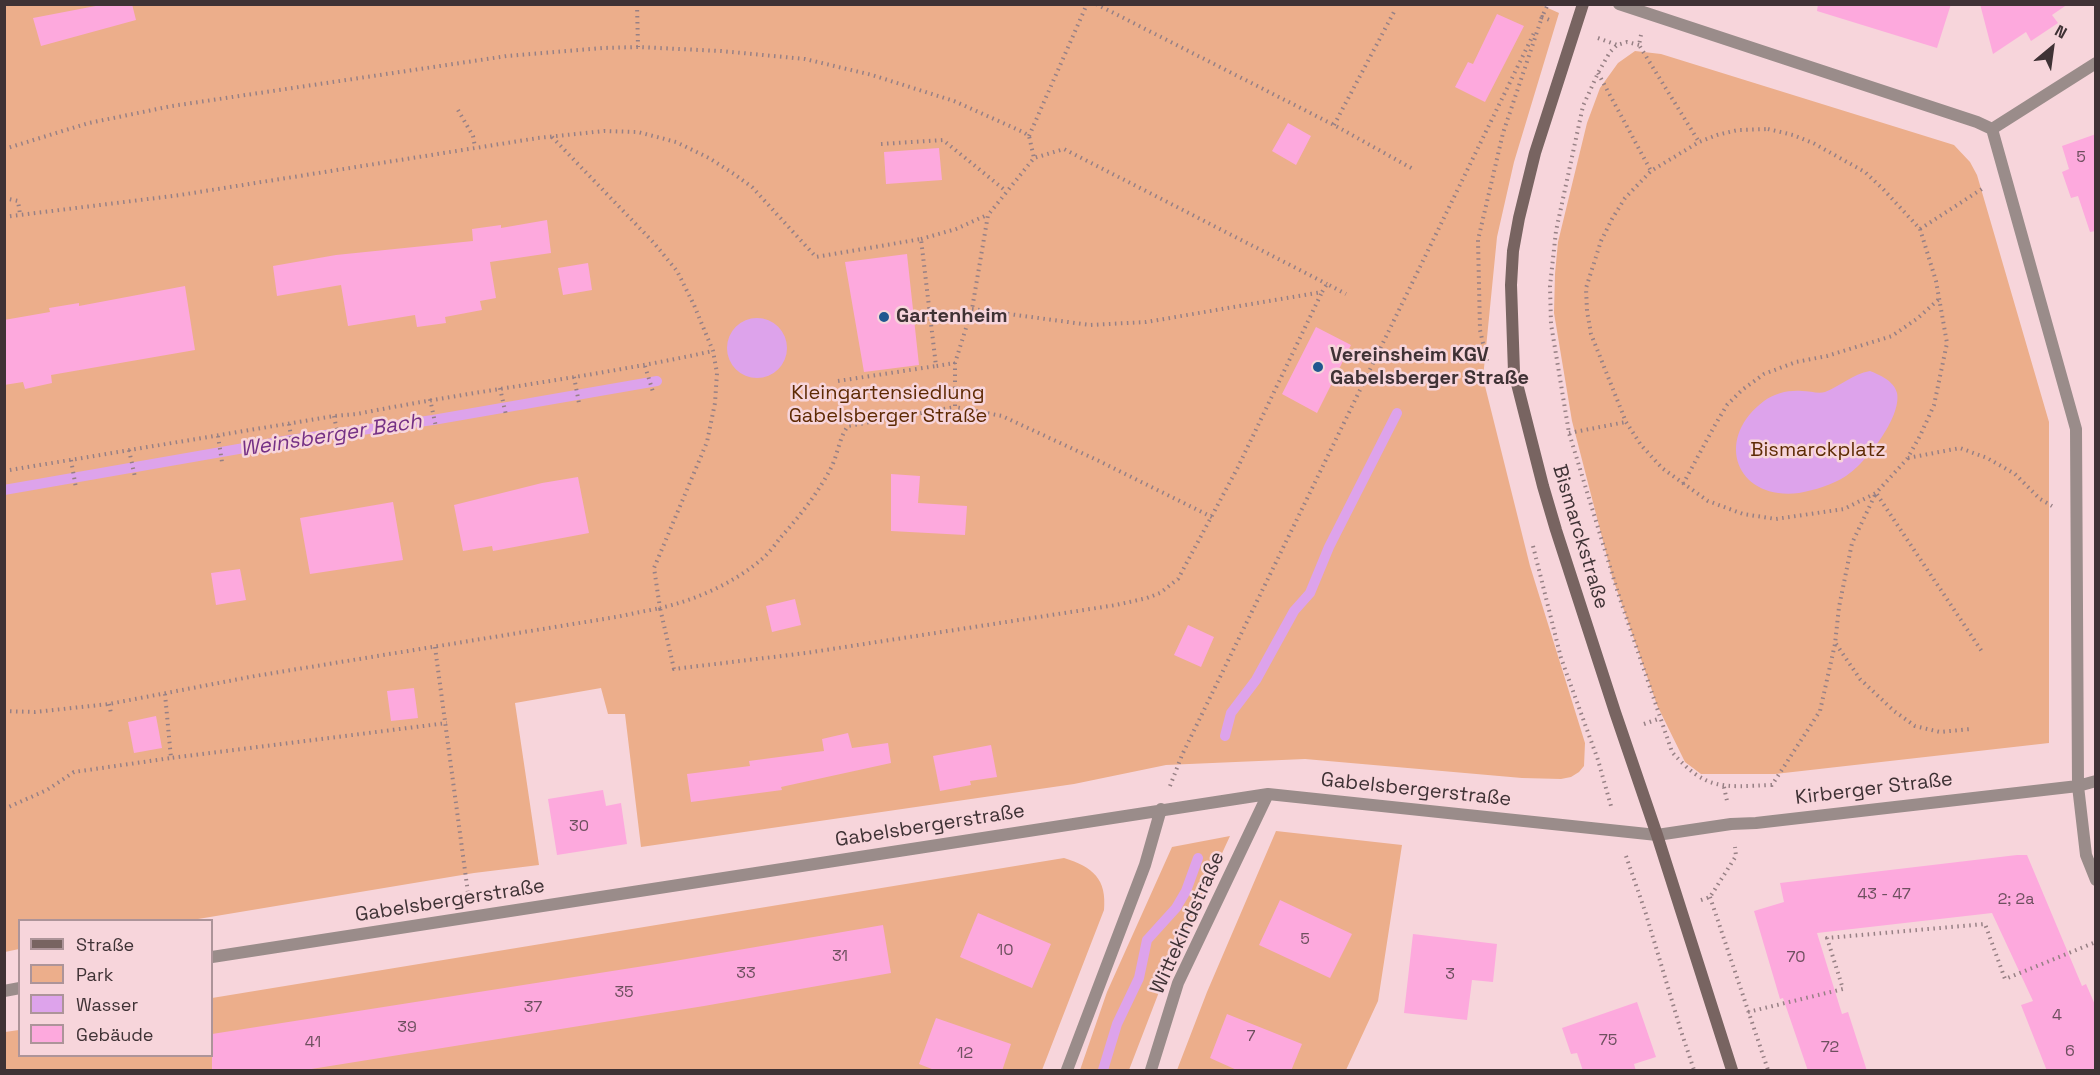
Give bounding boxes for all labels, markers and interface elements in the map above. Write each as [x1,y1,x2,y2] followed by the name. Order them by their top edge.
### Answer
[2022,18,2082,78] north arrow
[2051,20,2071,44] text: N
[2076,148,2086,168] house number: 5
[896,305,1008,329] place label: Gartenheim
[877,310,891,324] marker: Gartenheim
[1330,344,1529,391] place label: Vereinsheim KGV Gabelsberger Straße
[1311,360,1325,374] marker: Vereinsheim KGV Gabelsberger Straße
[789,382,987,429] park label: Kleingartensiedlung Gabelsberger Straße
[238,409,424,463] water label: Weinsberger Bach
[1750,439,1886,463] park label: Bismarckplatz
[1547,462,1613,612] street label: Bismarckstraße
[1794,767,1954,811] street label: Kirberger Straße
[1320,768,1512,812] street label: Gabelsbergerstraße
[834,799,1026,853] street label: Gabelsbergerstraße
[569,817,589,837] house number: 30
[1146,848,1230,998] street label: Wittekindstraße
[354,874,546,928] street label: Gabelsbergerstraße
[1857,885,1911,905] house number: 43 - 47
[1998,890,2034,910] house number: 2; 2a
[18,919,213,1057] legend
[1300,930,1310,950] house number: 5
[76,933,134,956] text: Straße
[997,941,1013,961] house number: 10
[832,947,848,967] house number: 31
[1786,948,1806,968] house number: 70
[76,963,113,986] text: Park
[736,964,756,984] house number: 33
[1445,965,1455,985] house number: 3
[614,983,634,1003] house number: 35
[76,993,138,1016] text: Wasser
[524,998,542,1018] house number: 37
[2052,1006,2062,1026] house number: 4
[397,1018,417,1038] house number: 39
[76,1023,154,1046] text: Gebäude
[1246,1027,1256,1047] house number: 7
[1599,1031,1617,1051] house number: 75
[305,1033,321,1053] house number: 41
[1821,1038,1839,1058] house number: 72
[2065,1042,2075,1062] house number: 6
[957,1044,973,1064] house number: 12

